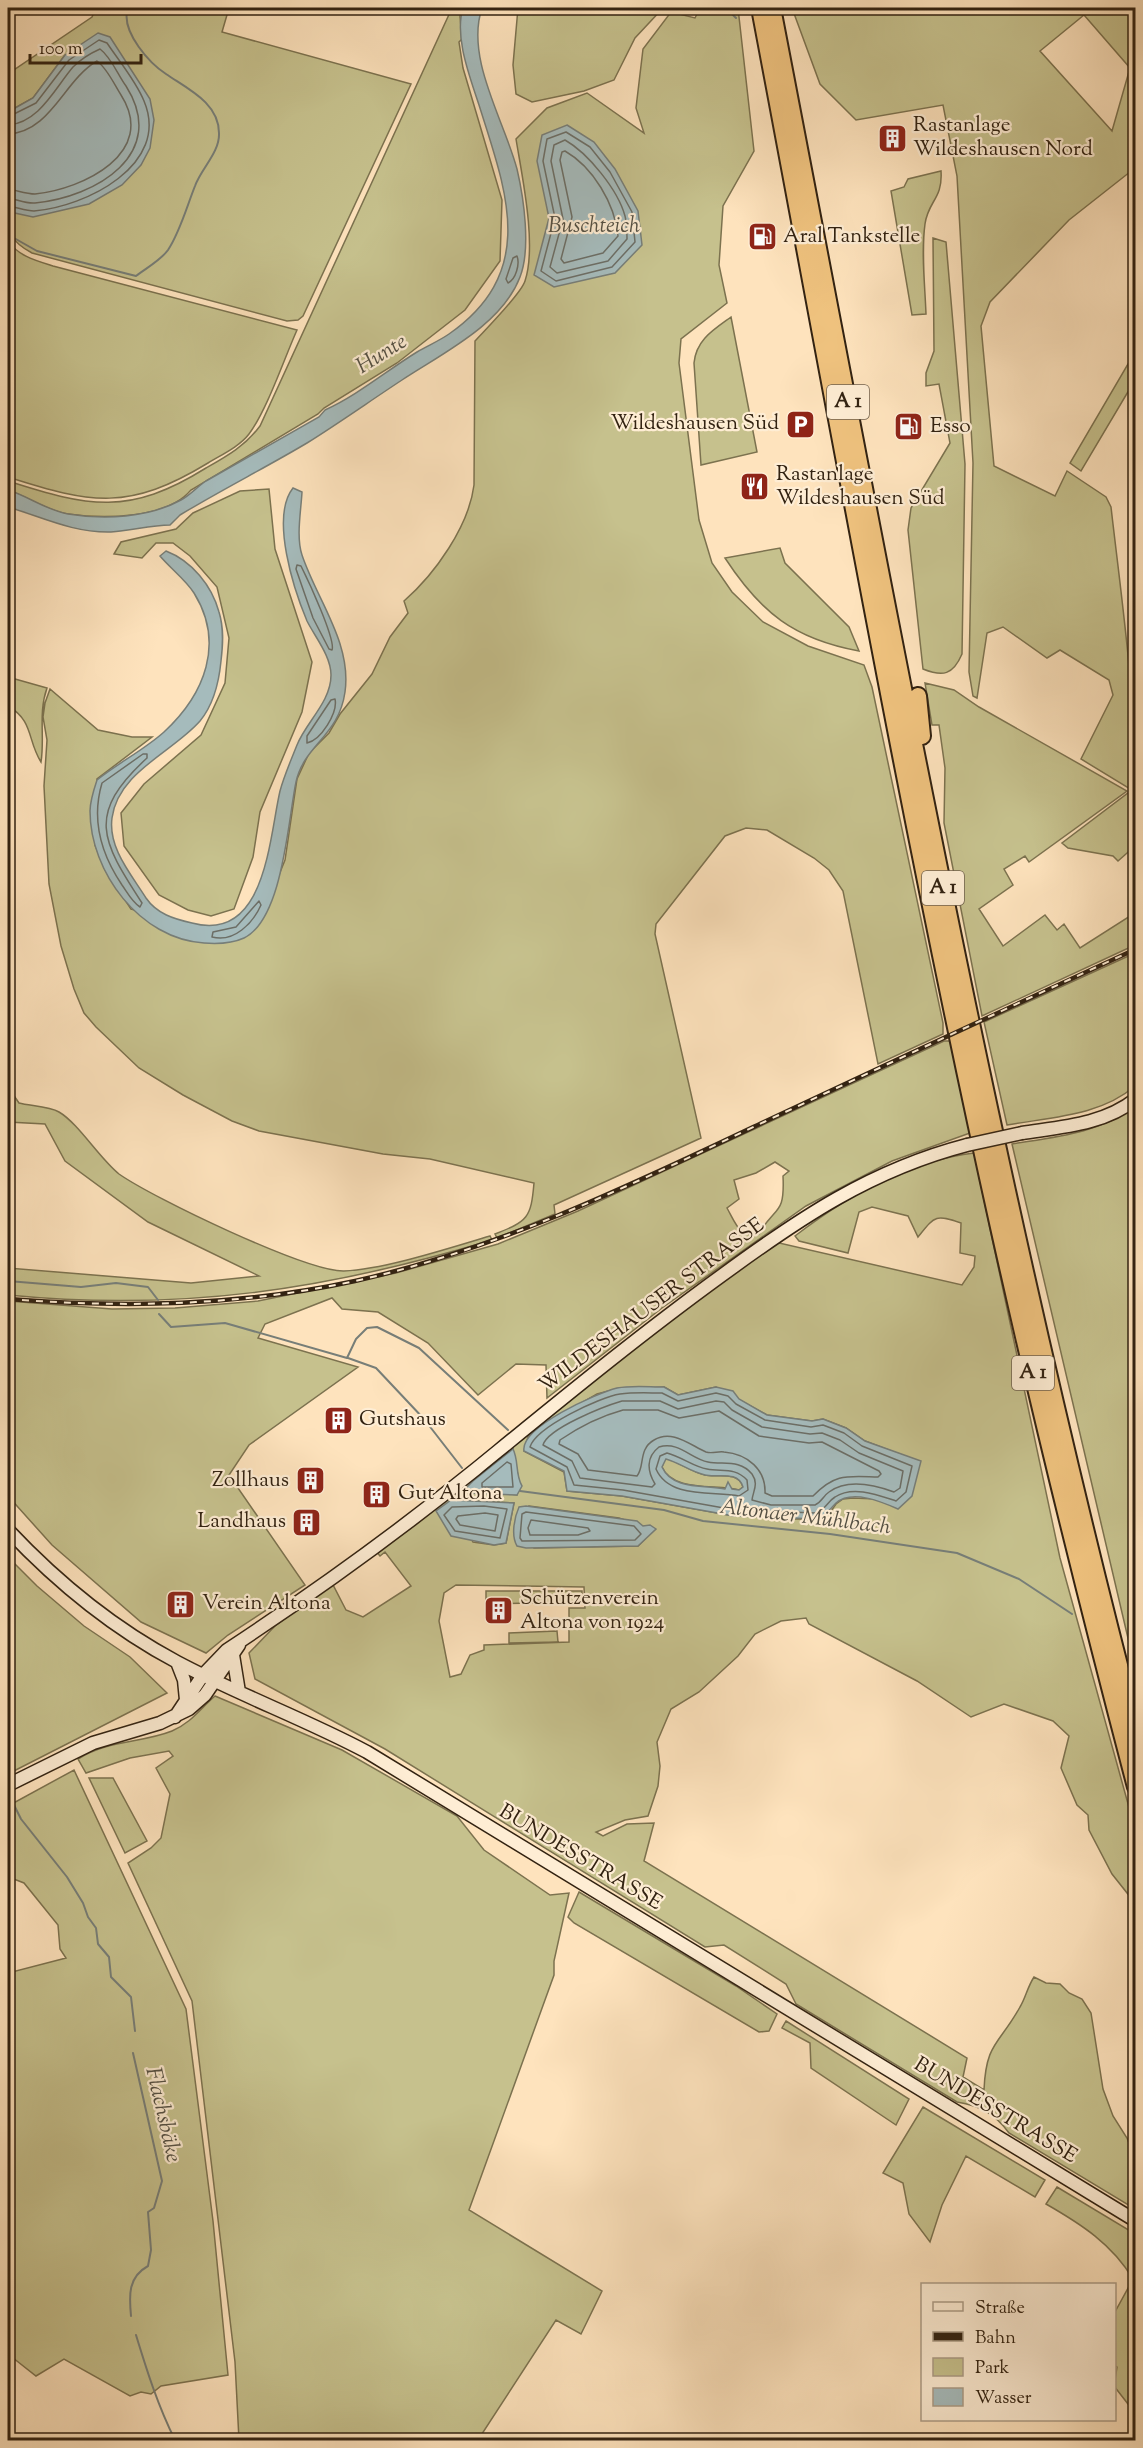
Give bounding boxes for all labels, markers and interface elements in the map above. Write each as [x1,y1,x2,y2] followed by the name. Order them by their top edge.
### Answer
[30,27,141,65] scale bar
[39,37,83,63] text: 100 m
[913,111,1093,165] place label: Rastanlage Wildeshausen Nord
[876,122,908,154] building icon: Rastanlage Wildeshausen Nord
[548,211,640,243] water label: Buschteich
[746,221,778,253] fuel station icon: Aral Tankstelle
[783,222,920,252] place label: Aral Tankstelle
[350,327,414,383] water label: Hunte
[827,385,869,419] road number: A 1
[784,408,816,440] parking icon: Wildeshausen Süd
[610,409,779,439] place label: Wildeshausen Süd
[893,411,925,443] fuel station icon: Esso
[930,412,971,442] place label: Esso
[776,460,945,514] place label: Rastanlage Wildeshausen Süd
[739,471,771,503] restaurant icon: Rastanlage Wildeshausen Süd
[922,871,964,905] road number: A 1
[533,1211,771,1401] street label: WILDESHAUSER STRASSE
[1012,1356,1054,1390] road number: A 1
[322,1404,354,1436] building icon: Gutshaus
[359,1405,446,1435] place label: Gutshaus
[294,1465,326,1497] building icon: Zollhaus
[212,1466,289,1496] place label: Zollhaus
[361,1478,393,1510] building icon: Gut Altona
[398,1479,503,1509] place label: Gut Altona
[718,1492,893,1544] water label: Altonaer Mühlbach
[291,1506,323,1538] building icon: Landhaus
[198,1507,286,1537] place label: Landhaus
[520,1584,664,1638] place label: Schützenverein Altona von 1924
[165,1588,197,1620] building icon: Verein Altona
[202,1589,331,1619] place label: Verein Altona
[483,1595,515,1627] building icon: Schützenverein Altona von 1924
[493,1797,668,1919] street label: BUNDESSTRASSE
[908,2050,1083,2172] street label: BUNDESSTRASSE
[136,2064,188,2166] water label: Flachsbäke
[921,2283,1116,2421] legend
[975,2296,1025,2322] text: Straße
[975,2326,1016,2352] text: Bahn
[975,2356,1010,2382] text: Park
[975,2386,1032,2412] text: Wasser

